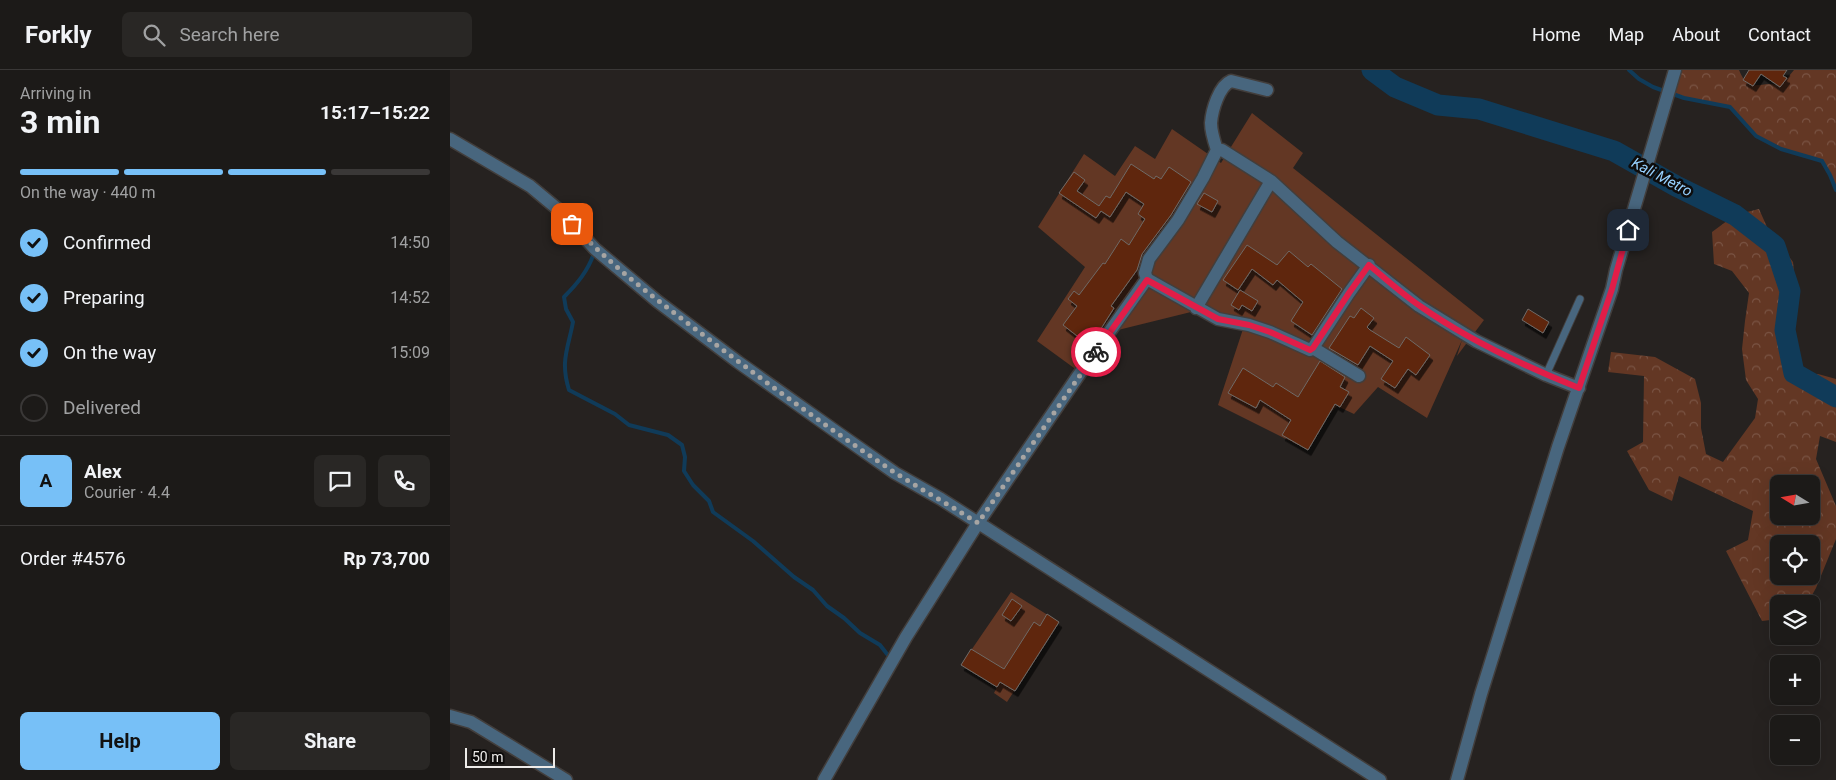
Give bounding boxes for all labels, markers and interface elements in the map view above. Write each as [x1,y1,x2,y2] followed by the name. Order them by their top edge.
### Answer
[122,12,472,57] search box
[25,21,92,49] text: Forkly
[140,21,168,49] icon: search
[180,23,279,46] text: Search here
[1532,24,1581,45] text: Home
[1609,24,1644,45] text: Map
[1672,24,1720,45] text: About
[1748,24,1811,45] text: Contact
[20,84,91,103] text: Arriving in
[320,101,430,124] text: 15:17–15:22
[20,103,100,141] text: 3 min
[1629,154,1695,200] water label: Kali Metro
[20,183,156,202] text: On the way · 440 m
[551,203,593,245] pin
[1607,209,1649,251] pin
[558,210,586,238] icon: bag
[1614,216,1642,244] icon: home
[20,229,48,257] icon: check
[63,231,151,254] text: Confirmed
[390,233,430,252] text: 14:50
[20,284,48,312] icon: check
[63,286,145,309] text: Preparing
[390,288,430,307] text: 14:52
[1071,327,1121,377] courier
[1082,338,1110,366] icon: bike
[20,339,48,367] icon: check
[63,341,156,364] text: On the way
[390,343,430,362] text: 15:09
[63,396,141,419] text: Delivered
[314,455,366,507] button: chat
[378,455,430,507] button: phone
[84,460,122,483] text: Alex
[40,469,52,492] text: A
[1770,475,1820,525] north arrow
[1770,475,1820,765] map controls
[84,483,170,502] text: Courier · 4.4
[1770,535,1820,585] button: locate
[20,547,126,570] text: Order #4576
[343,547,430,570] text: Rp 73,700
[1770,595,1820,645] button: layers
[1770,655,1820,705] button: +
[20,712,220,770] button: Help
[230,712,430,770] button: Share
[1770,715,1820,765] button: −
[465,745,555,768] scale bar
[472,749,504,765] text: 50 m

